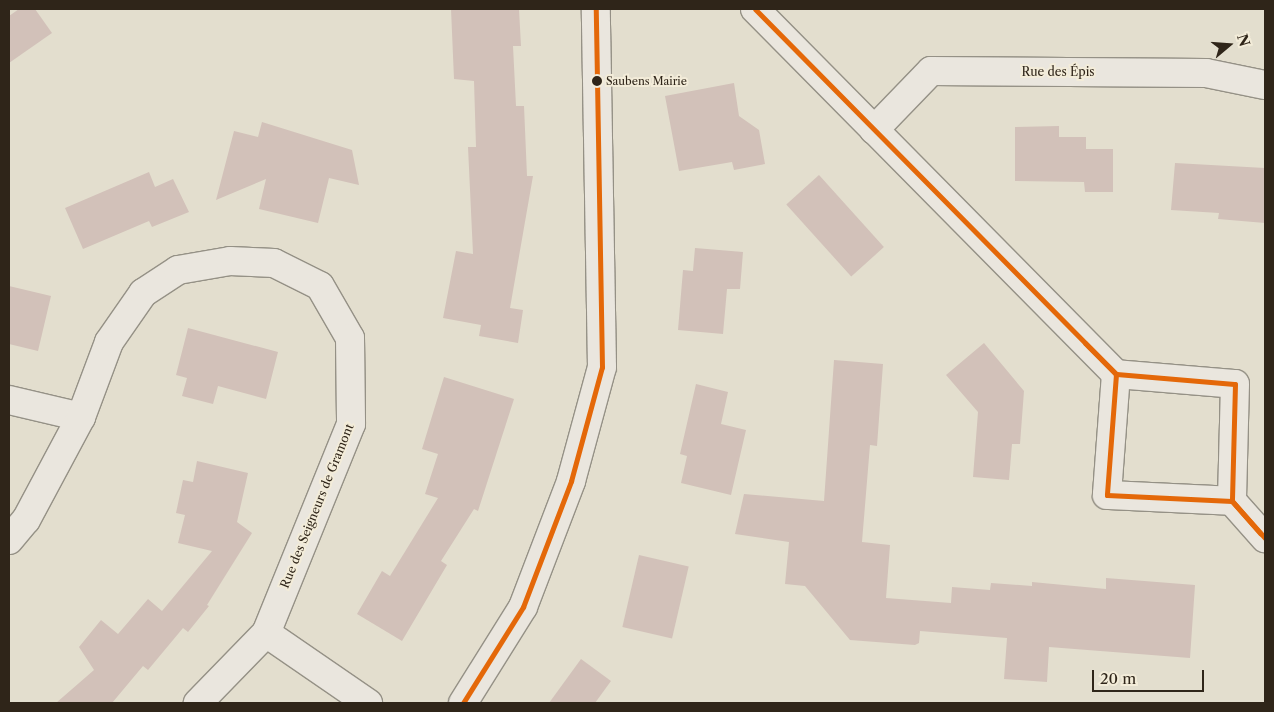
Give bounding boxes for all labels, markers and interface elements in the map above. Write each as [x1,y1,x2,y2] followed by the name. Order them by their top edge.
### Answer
[1204,20,1254,70] north arrow
[1233,32,1254,49] text: N
[1021,65,1095,79] street label: Rue des Épis
[606,74,687,88] place label: Saubens Mairie
[592,76,602,86] marker: Saubens Mairie
[277,422,357,590] street label: Rue des Seigneurs de Gramont
[1094,660,1206,692] scale bar
[1100,669,1136,688] text: 20 m

